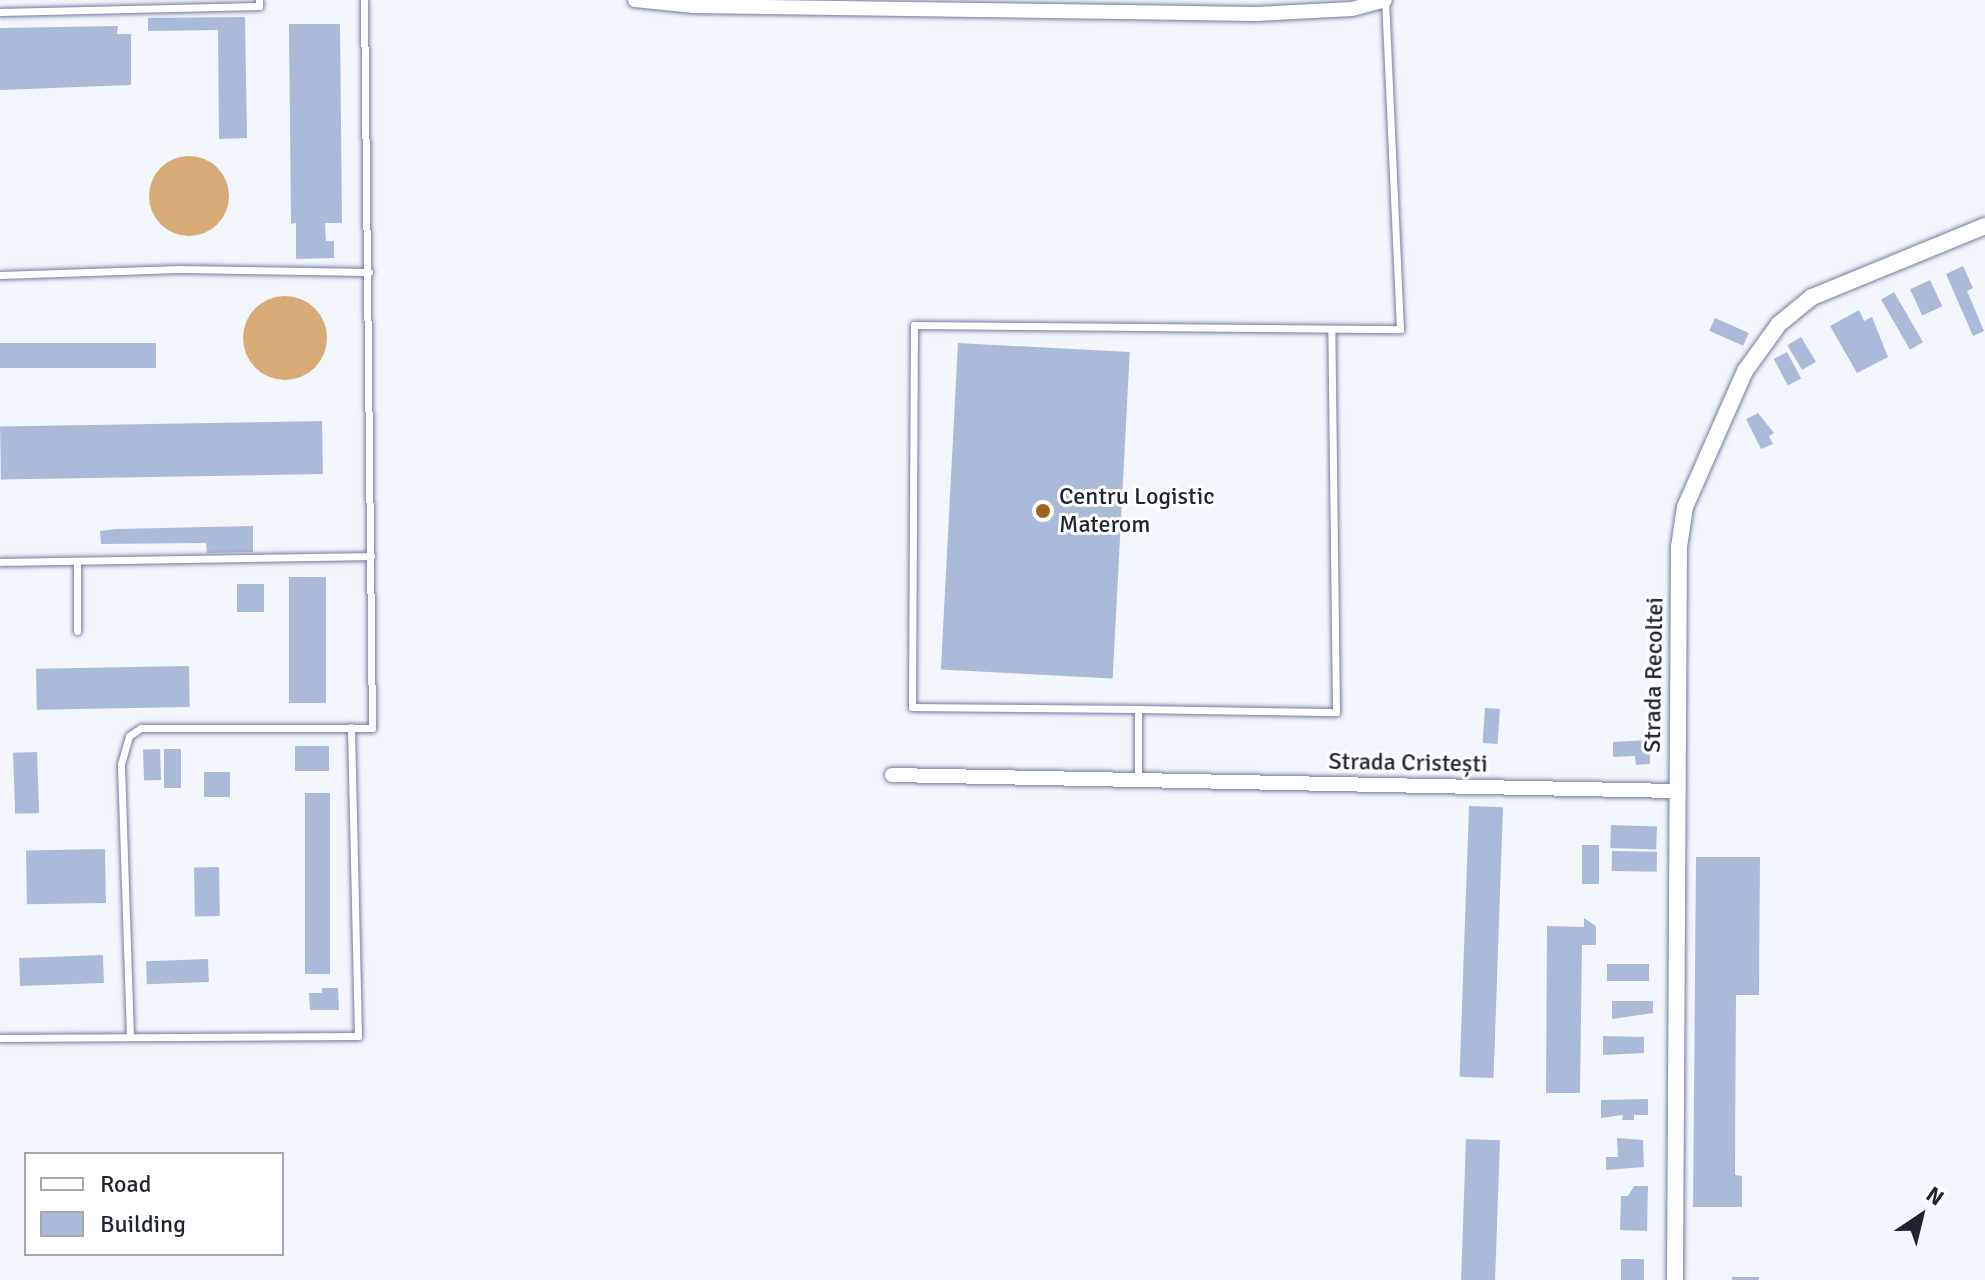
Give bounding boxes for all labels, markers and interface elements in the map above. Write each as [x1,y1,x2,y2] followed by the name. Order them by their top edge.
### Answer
[1059,483,1214,539] place label: Centru Logistic Materom
[1034,502,1052,520] marker: Centru Logistic Materom
[1638,597,1670,753] street label: Strada Recoltei
[1328,747,1488,779] street label: Strada Cristești
[24,1152,284,1256] legend
[100,1169,151,1199] text: Road
[1881,1176,1961,1256] north arrow
[1921,1180,1949,1211] text: N
[100,1209,186,1239] text: Building

